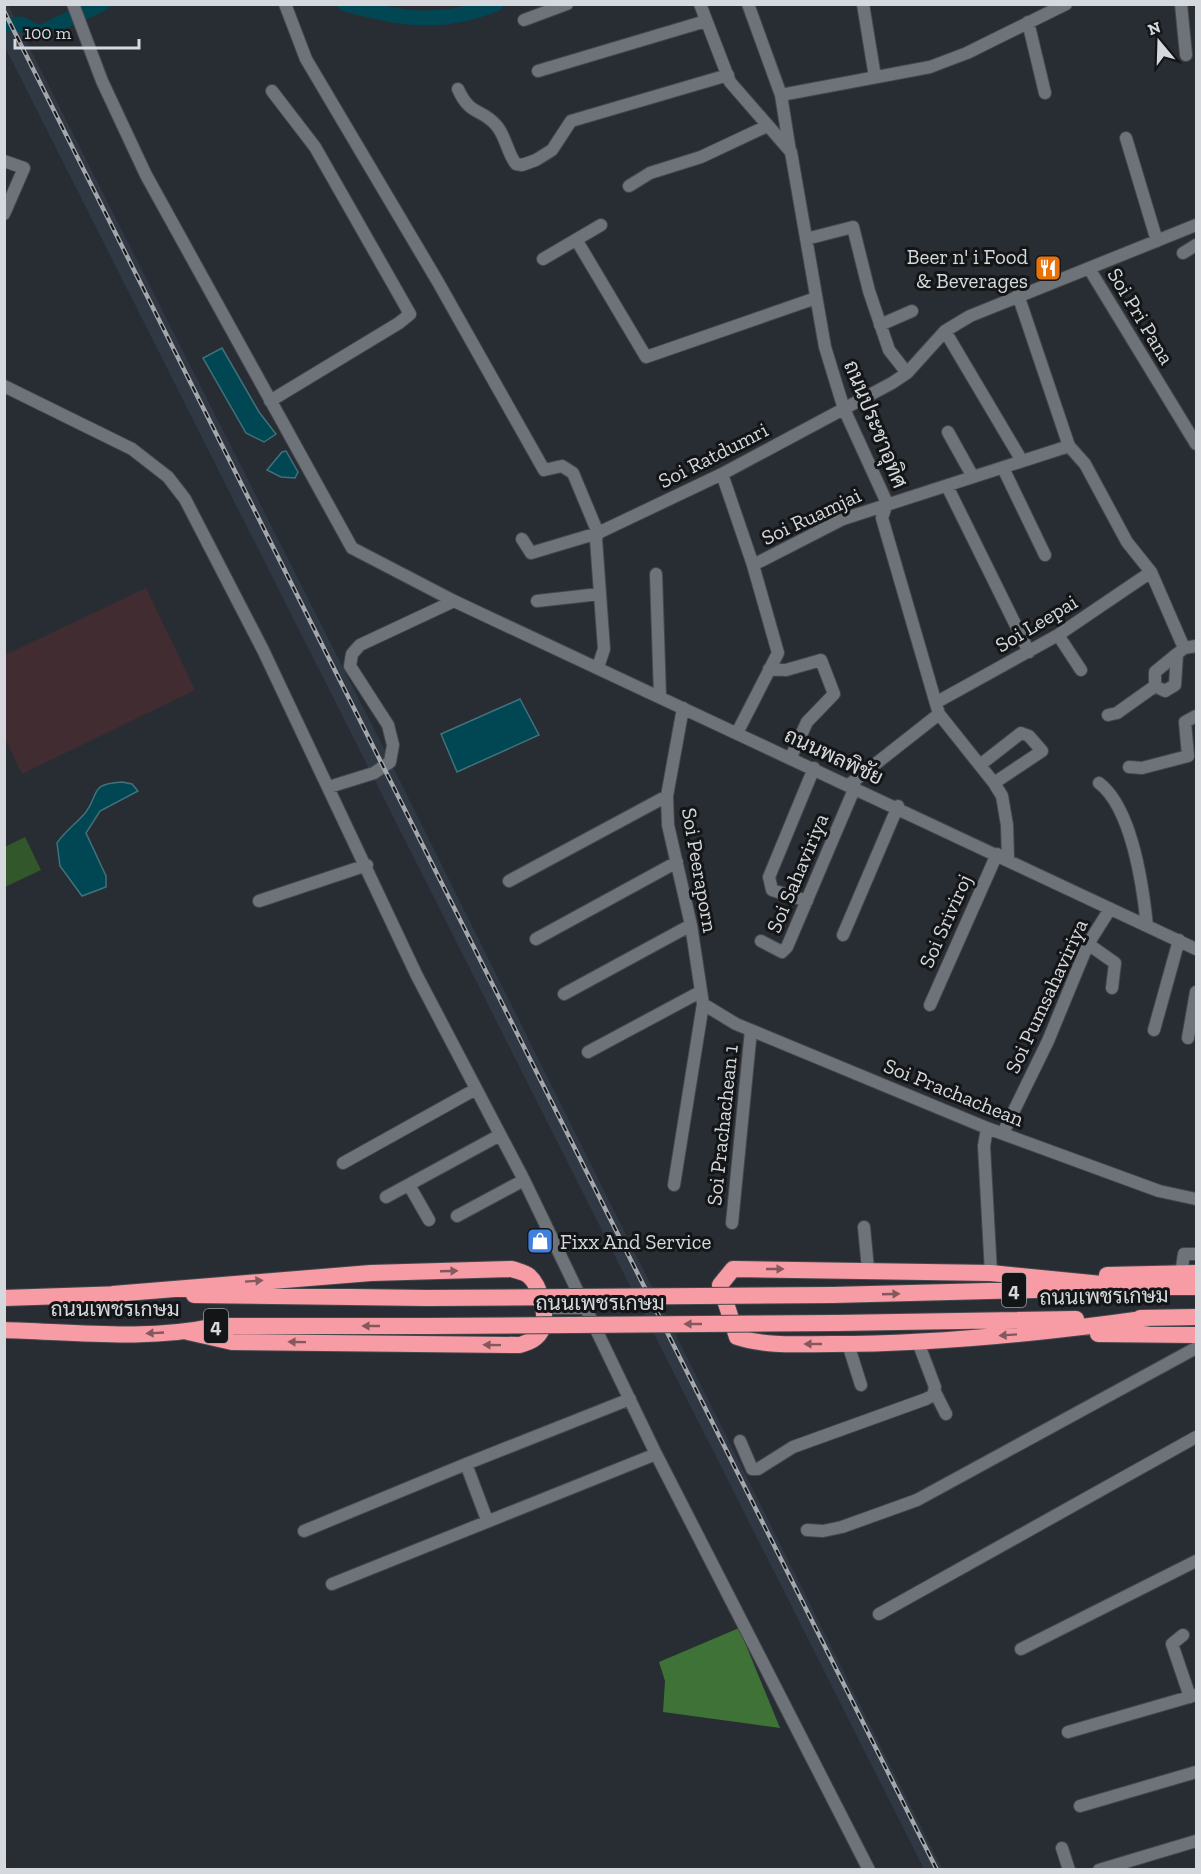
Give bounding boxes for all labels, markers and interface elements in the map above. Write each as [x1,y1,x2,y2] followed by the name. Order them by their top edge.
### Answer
[15,12,140,50] scale bar
[1129,12,1189,72] north arrow
[1145,17,1163,39] text: N
[24,22,72,44] text: 100 m
[907,244,1028,293] place label: Beer n' i Food & Beverages
[1033,253,1063,283] restaurant icon: Beer n' i Food & Beverages
[1102,263,1180,369] street label: Soi Pri Pana
[837,356,913,492] street label: ถนนประชาอุทิศ
[654,417,772,493] street label: Soi Ratdumri
[757,482,865,551] street label: Soi Ruamjai
[990,589,1082,657] street label: Soi Leepai
[781,722,887,790] street label: ถนนพลพิชัย
[677,806,723,934] street label: Soi Peeraporn
[761,810,833,936] street label: Soi Sahaviriya
[913,870,978,972] street label: Soi Sriviroj
[999,915,1093,1077] street label: Soi Pumsahaviriya
[701,1043,743,1207] street label: Soi Prachachean 1
[880,1053,1028,1131] street label: Soi Prachachean
[525,1226,555,1256] shop icon: Fixx And Service
[560,1229,711,1254] place label: Fixx And Service
[765,1264,784,1274] one-way arrow
[440,1266,459,1275] one-way arrow
[1002,1273,1026,1307] road number: 4
[245,1276,264,1285] one-way arrow
[1039,1282,1169,1310] street label: ถนนเพชรเกษม
[881,1289,900,1299] one-way arrow
[535,1290,665,1315] street label: ถนนเพชรเกษม
[50,1296,180,1321] street label: ถนนเพชรเกษม
[204,1309,228,1343] road number: 4
[684,1319,703,1329] one-way arrow
[361,1321,380,1331] one-way arrow
[146,1329,165,1338] one-way arrow
[999,1331,1018,1340] one-way arrow
[287,1337,306,1347] one-way arrow
[804,1339,823,1349] one-way arrow
[482,1340,501,1350] one-way arrow

